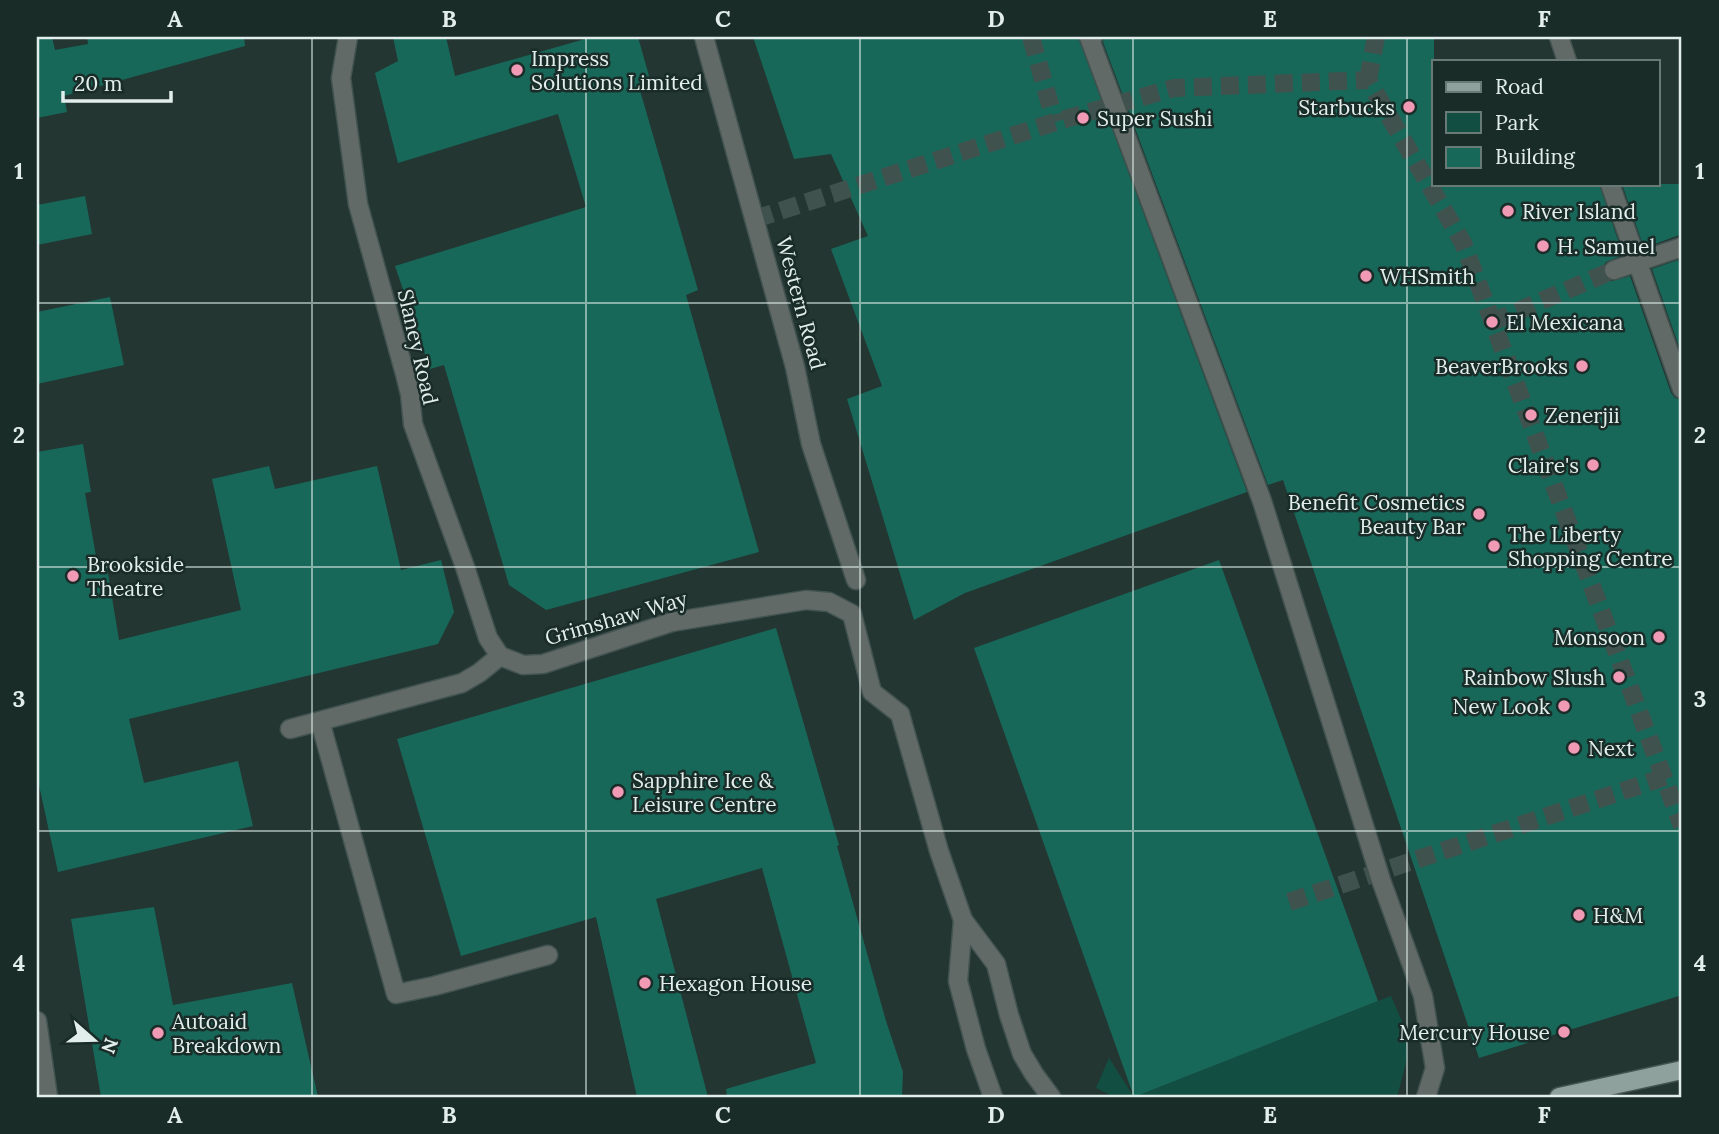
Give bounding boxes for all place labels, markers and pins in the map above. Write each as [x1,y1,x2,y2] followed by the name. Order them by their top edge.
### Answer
[531,45,703,96] place label: Impress Solutions Limited
[509,62,525,78] marker: Impress Solutions Limited
[1298,94,1395,121] place label: Starbucks
[1401,99,1417,115] marker: Starbucks
[1097,105,1212,132] place label: Super Sushi
[1075,110,1091,126] marker: Super Sushi
[1522,198,1636,225] place label: River Island
[1500,203,1516,219] marker: River Island
[1557,233,1655,260] place label: H. Samuel
[1535,238,1551,254] marker: H. Samuel
[1380,263,1475,290] place label: WHSmith
[1358,268,1374,284] marker: WHSmith
[1506,309,1623,336] place label: El Mexicana
[1484,314,1500,330] marker: El Mexicana
[1435,353,1568,380] place label: BeaverBrooks
[1574,358,1590,374] marker: BeaverBrooks
[1545,402,1620,429] place label: Zenerjii
[1523,407,1539,423] marker: Zenerjii
[1508,452,1579,479] place label: Claire's
[1585,457,1601,473] marker: Claire's
[1288,489,1465,540] place label: Benefit Cosmetics Beauty Bar
[1471,506,1487,522] marker: Benefit Cosmetics Beauty Bar
[1508,521,1673,572] place label: The Liberty Shopping Centre
[1486,538,1502,554] marker: The Liberty Shopping Centre
[87,551,184,602] place label: Brookside Theatre
[65,568,81,584] marker: Brookside Theatre
[1554,624,1645,651] place label: Monsoon
[1651,629,1667,645] marker: Monsoon
[1463,664,1605,691] place label: Rainbow Slush
[1611,669,1627,685] marker: Rainbow Slush
[1453,693,1551,720] place label: New Look
[1556,698,1572,714] marker: New Look
[1588,735,1635,762] place label: Next
[1566,740,1582,756] marker: Next
[632,767,777,818] place label: Sapphire Ice & Leisure Centre
[610,784,626,800] marker: Sapphire Ice & Leisure Centre
[1593,902,1643,929] place label: H&M
[1571,907,1587,923] marker: H&M
[659,970,812,997] place label: Hexagon House
[637,975,653,991] marker: Hexagon House
[171,1008,282,1059] place label: Autoaid Breakdown
[1399,1019,1550,1046] place label: Mercury House
[1556,1024,1572,1040] marker: Mercury House
[150,1025,166,1041] marker: Autoaid Breakdown

